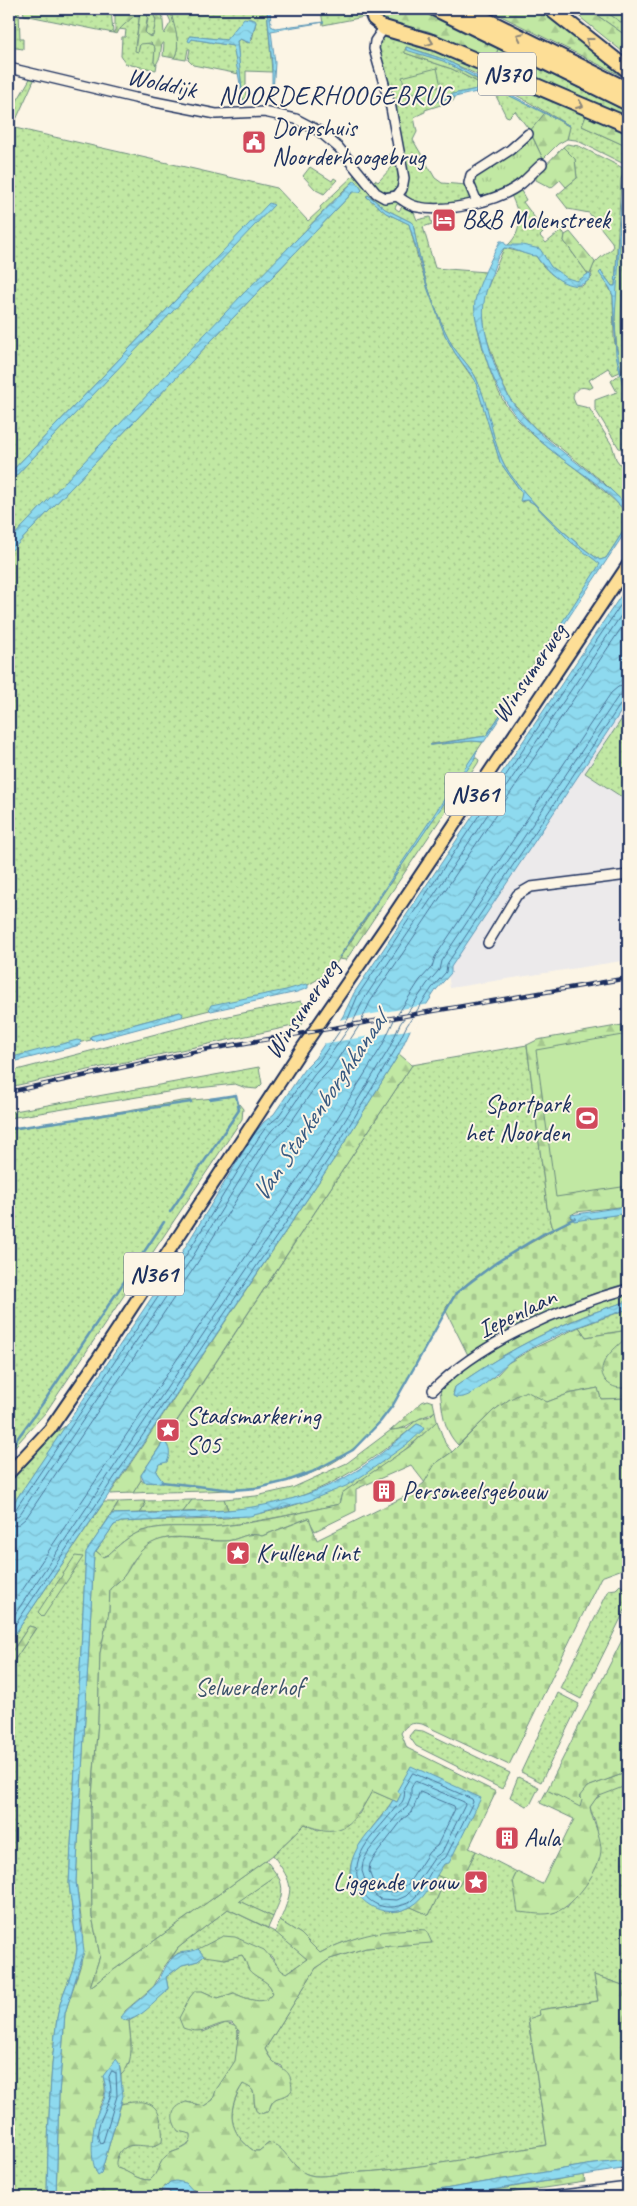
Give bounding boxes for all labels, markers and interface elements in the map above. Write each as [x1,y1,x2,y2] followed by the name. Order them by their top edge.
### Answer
[516,32,525,42] one-way arrow
[425,35,434,46] one-way arrow
[586,38,595,46] one-way arrow
[478,52,536,96] road number: N370
[125,60,201,106] street label: Wolddijk
[218,79,454,112] district label: NOORDERHOOGEBRUG
[575,99,584,110] one-way arrow
[272,112,427,173] place label: Dorpshuis Noorderhoogebrug
[241,129,267,155] public building icon: Dorpshuis Noorderhoogebrug
[462,204,612,236] place label: B&B Molenstreek
[431,207,457,233] hotel icon: B&B Molenstreek
[484,615,575,729] street label: Winsumerweg
[445,772,505,816] road number: N361
[257,951,348,1065] street label: Winsumerweg
[244,999,399,1208] water label: Van Starkenborghkanaal
[465,1088,572,1149] place label: Sportpark het Noorden
[574,1105,600,1131] sports icon: Sportpark het Noorden
[124,1252,184,1296] road number: N361
[473,1280,562,1346] street label: Iepenlaan
[186,1400,323,1461] place label: Stadsmarkering S05
[155,1417,181,1443] place icon: Stadsmarkering S05
[402,1475,549,1507] place label: Personeelsgebouw
[371,1478,397,1504] building icon: Personeelsgebouw
[256,1537,362,1569] place label: Krullend lint
[225,1540,251,1566] place icon: Krullend lint
[195,1671,308,1703] park label: Selwerderhof
[524,1822,562,1854] place label: Aula
[494,1825,520,1851] building icon: Aula
[333,1866,460,1898] place label: Liggende vrouw
[463,1869,489,1895] place icon: Liggende vrouw

